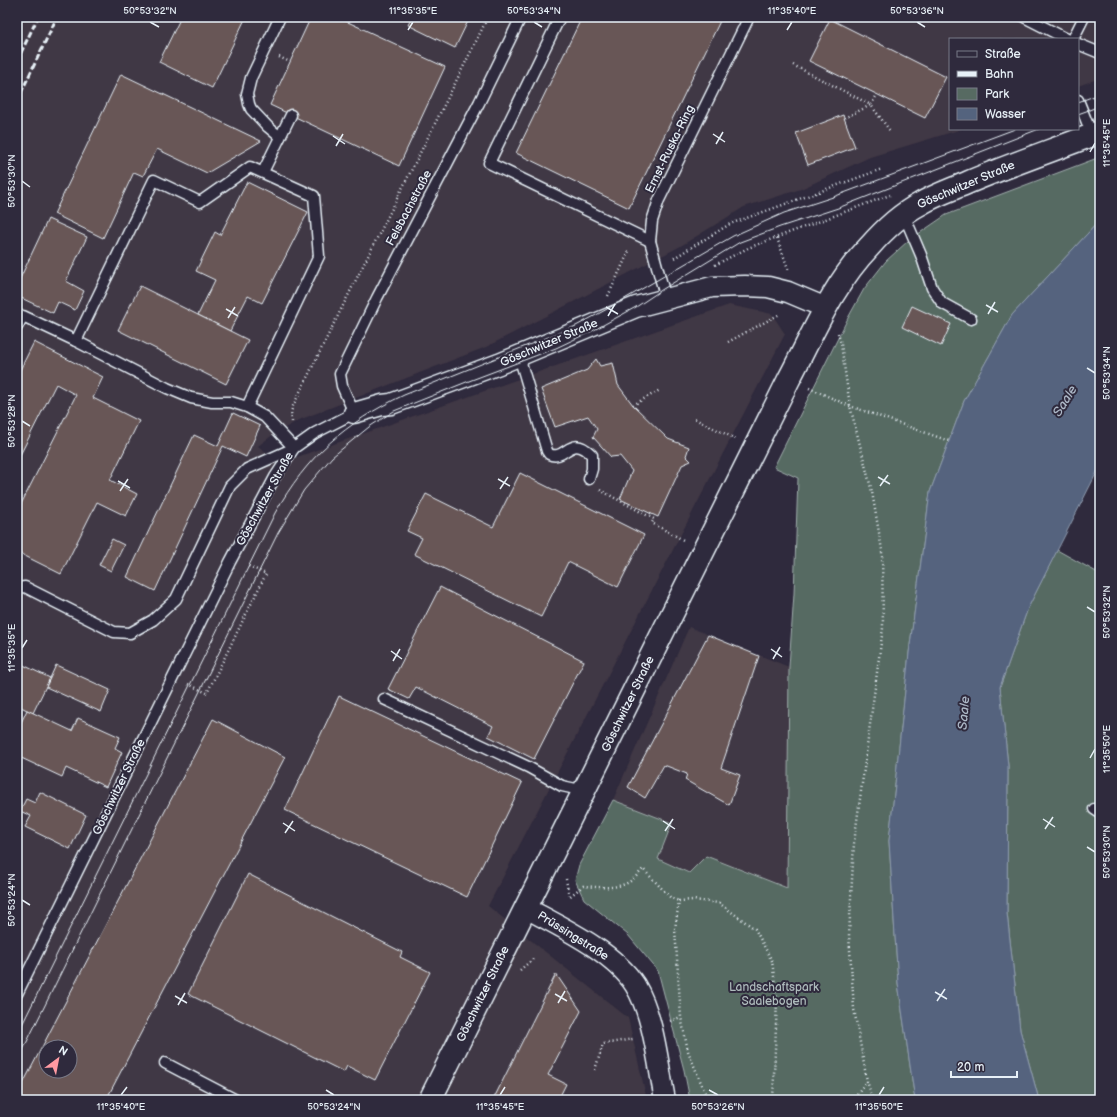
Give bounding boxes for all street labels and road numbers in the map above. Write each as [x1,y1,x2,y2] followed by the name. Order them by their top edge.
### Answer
[642,102,698,195] street label: Ernst-Ruska-Ring
[915,158,1017,212] street label: Göschwitzer Straße
[383,168,435,248] street label: Felsbachstraße
[498,316,600,370] street label: Göschwitzer Straße
[233,450,297,548] street label: Göschwitzer Straße
[598,654,658,754] street label: Göschwitzer Straße
[89,737,149,837] street label: Göschwitzer Straße
[535,908,611,964] street label: Prüssingstraße
[453,944,513,1044] street label: Göschwitzer Straße

